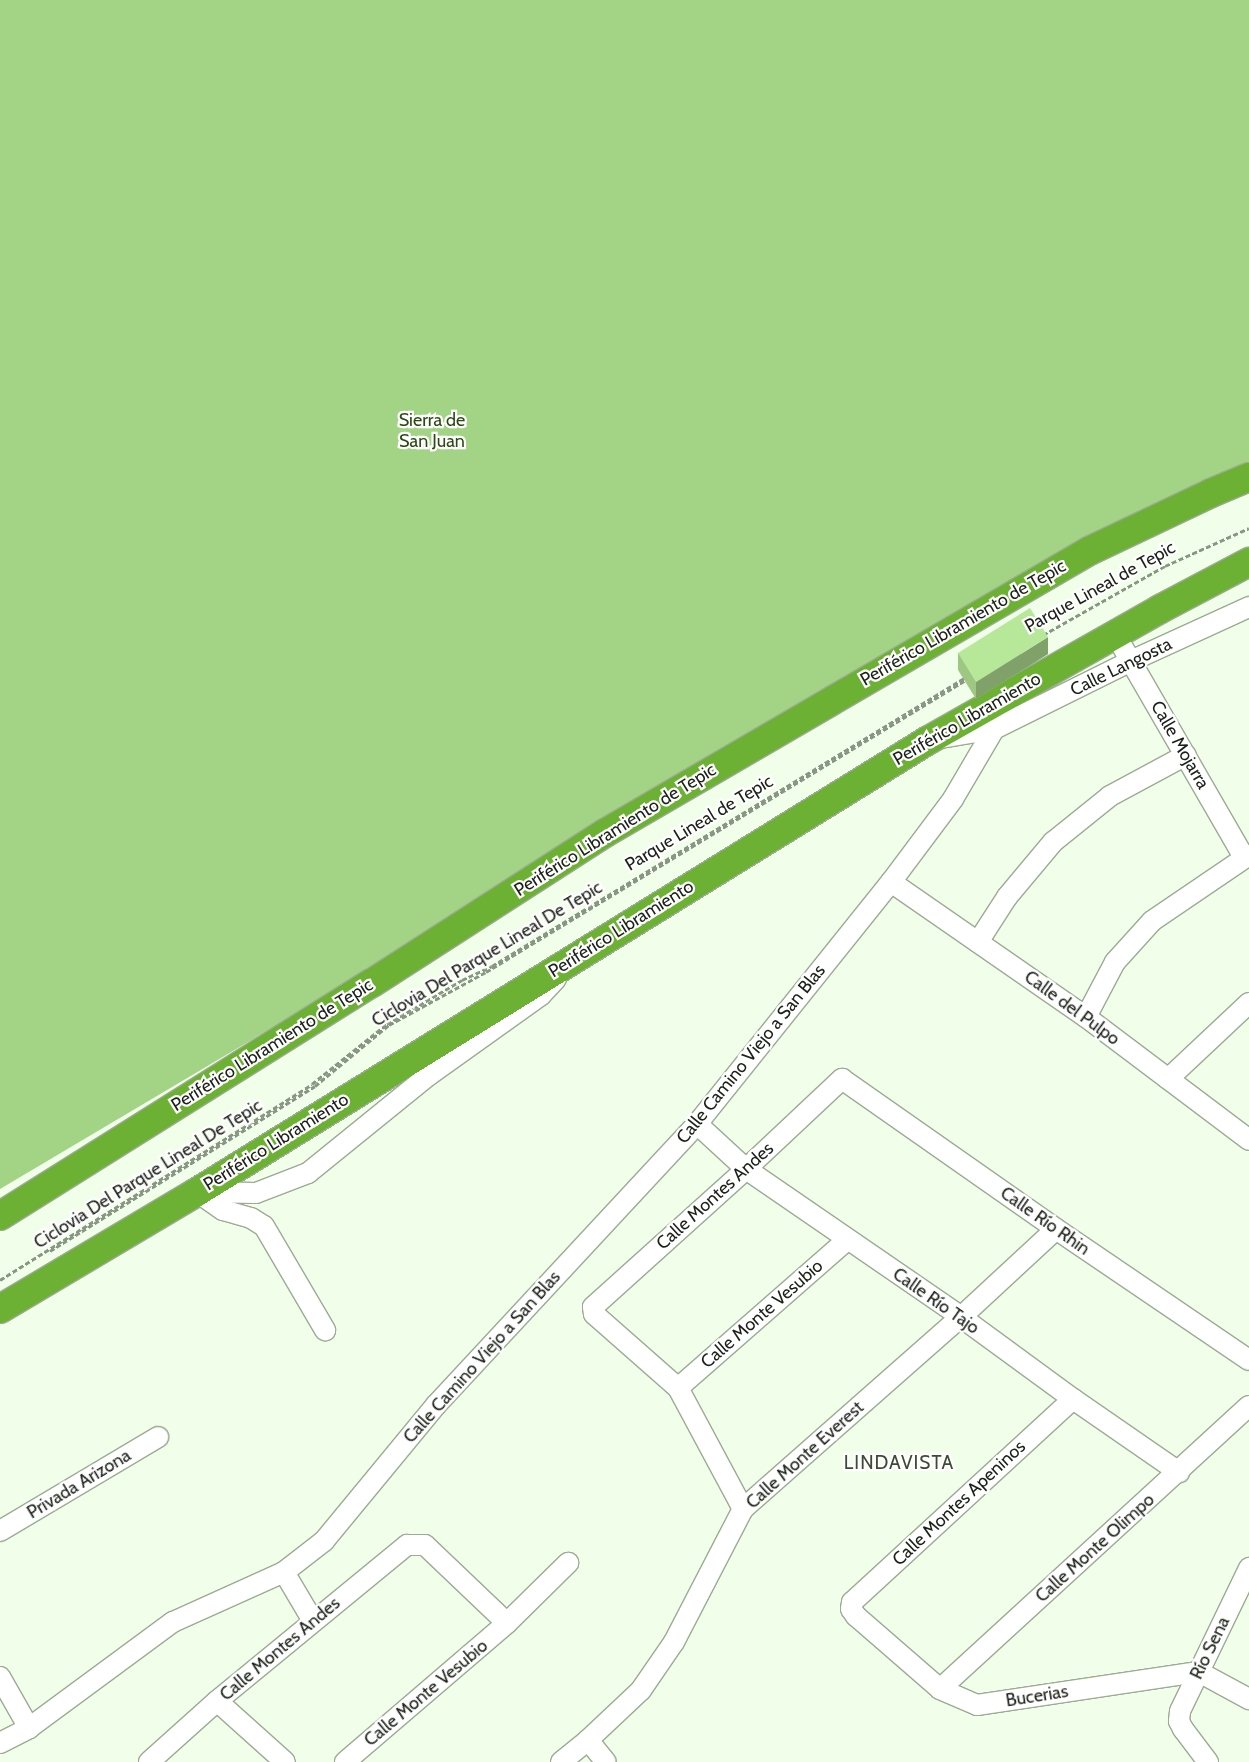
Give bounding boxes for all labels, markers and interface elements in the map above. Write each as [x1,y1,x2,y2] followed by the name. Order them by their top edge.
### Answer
[399,410,465,452] park label: Sierra de San Juan
[1021,537,1179,637] street label: Parque Lineal de Tepic
[856,555,1070,691] street label: Periférico Libramiento de Tepic
[1067,633,1175,701] street label: Calle Langosta
[889,668,1045,770] street label: Periférico Libramiento
[1146,697,1214,793] street label: Calle Mojarra
[510,759,720,901] street label: Periférico Libramiento de Tepic
[621,770,777,876] street label: Parque Lineal de Tepic
[544,876,698,982] street label: Periférico Libramiento
[368,877,606,1031] street label: Ciclovia Del Parque Lineal De Tepic
[672,960,830,1148] street label: Calle Camino Viejo a San Blas
[1020,966,1124,1050] street label: Calle del Pulpo
[167,974,377,1116] street label: Periférico Libramiento de Tepic
[199,1089,353,1195] street label: Periférico Libramiento
[30,1095,266,1253] street label: Ciclovia Del Parque Lineal De Tepic
[652,1138,778,1254] street label: Calle Montes Andes
[996,1182,1094,1260] street label: Calle Río Rhin
[697,1255,827,1373] street label: Calle Monte Vesubio
[889,1263,983,1339] street label: Calle Río Tajo
[399,1266,565,1448] street label: Calle Camino Viejo a San Blas
[742,1397,868,1513] street label: Calle Monte Everest
[888,1436,1030,1570] street label: Calle Montes Apeninos
[23,1445,135,1523] street label: Privada Arizona
[843,1452,955,1474] district label: LINDAVISTA
[1031,1489,1159,1607] street label: Calle Monte Olimpo
[216,1592,344,1706] street label: Calle Montes Andes
[1186,1613,1234,1683] street label: Río Sena
[360,1635,492,1751] street label: Calle Monte Vesubio
[1004,1680,1070,1712] street label: Bucerias

